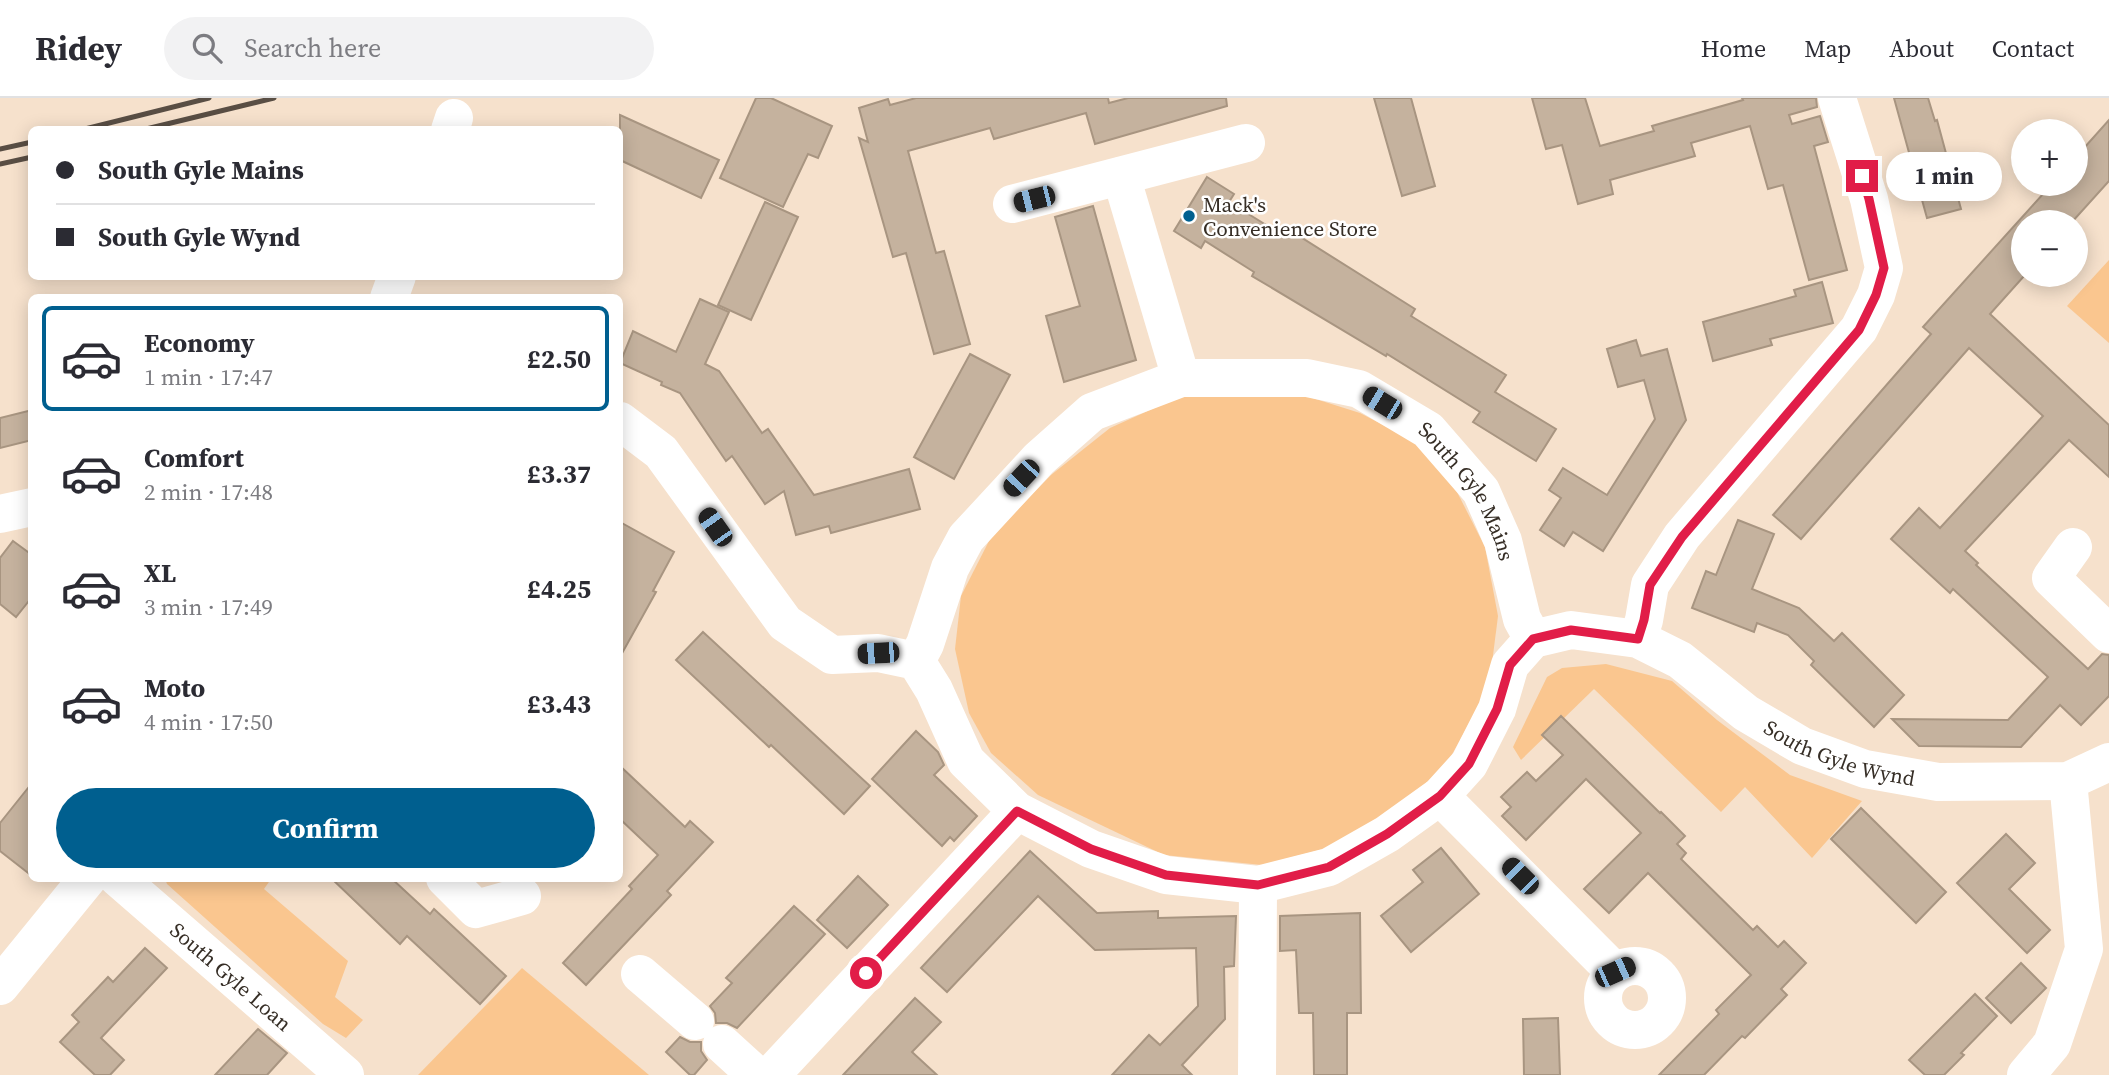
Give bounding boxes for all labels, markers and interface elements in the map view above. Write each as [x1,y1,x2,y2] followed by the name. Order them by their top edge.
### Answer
[164,17,654,80] search box
[35,26,122,71] text: Ridey
[188,29,226,67] icon: search
[244,30,381,66] text: Search here
[1701,32,1766,65] text: Home
[1804,32,1851,65] text: Map
[1889,32,1954,65] text: About
[1992,32,2074,65] text: Contact
[2011,119,2088,287] map controls
[2011,119,2088,196] button: +
[98,152,304,188] text: South Gyle Mains
[1886,152,2002,200] callout: 1 min
[1846,160,1878,192] route end
[1914,160,1974,192] text: 1 min
[1012,184,1057,214] car
[1203,190,1377,243] place label: Mack's Convenience Store
[1181,208,1197,224] marker: Mack's Convenience Store
[2011,210,2088,287] button: −
[98,219,300,255] text: South Gyle Wynd
[144,325,255,361] text: Economy
[60,327,123,390] icon: car
[527,341,591,377] text: £2.50
[144,361,273,393] text: 1 min · 17:47
[1359,383,1406,423] car
[1414,414,1522,563] street label: South Gyle Mains
[144,440,244,476] text: Comfort
[60,442,123,505] icon: car
[999,455,1044,501] car
[527,456,591,492] text: £3.37
[144,476,273,508] text: 2 min · 17:48
[695,504,736,550] car
[144,555,176,591] text: XL
[60,557,123,620] icon: car
[527,571,591,607] text: £4.25
[144,591,273,623] text: 3 min · 17:49
[857,641,900,665] car
[144,670,205,706] text: Moto
[60,672,123,735] icon: car
[527,686,591,722] text: £3.43
[144,706,273,738] text: 4 min · 17:50
[1759,712,1918,792] street label: South Gyle Wynd
[56,788,595,868] button: Confirm
[1498,854,1543,898] car
[164,915,299,1037] street label: South Gyle Loan
[1592,954,1639,990] car
[850,957,882,989] route start

